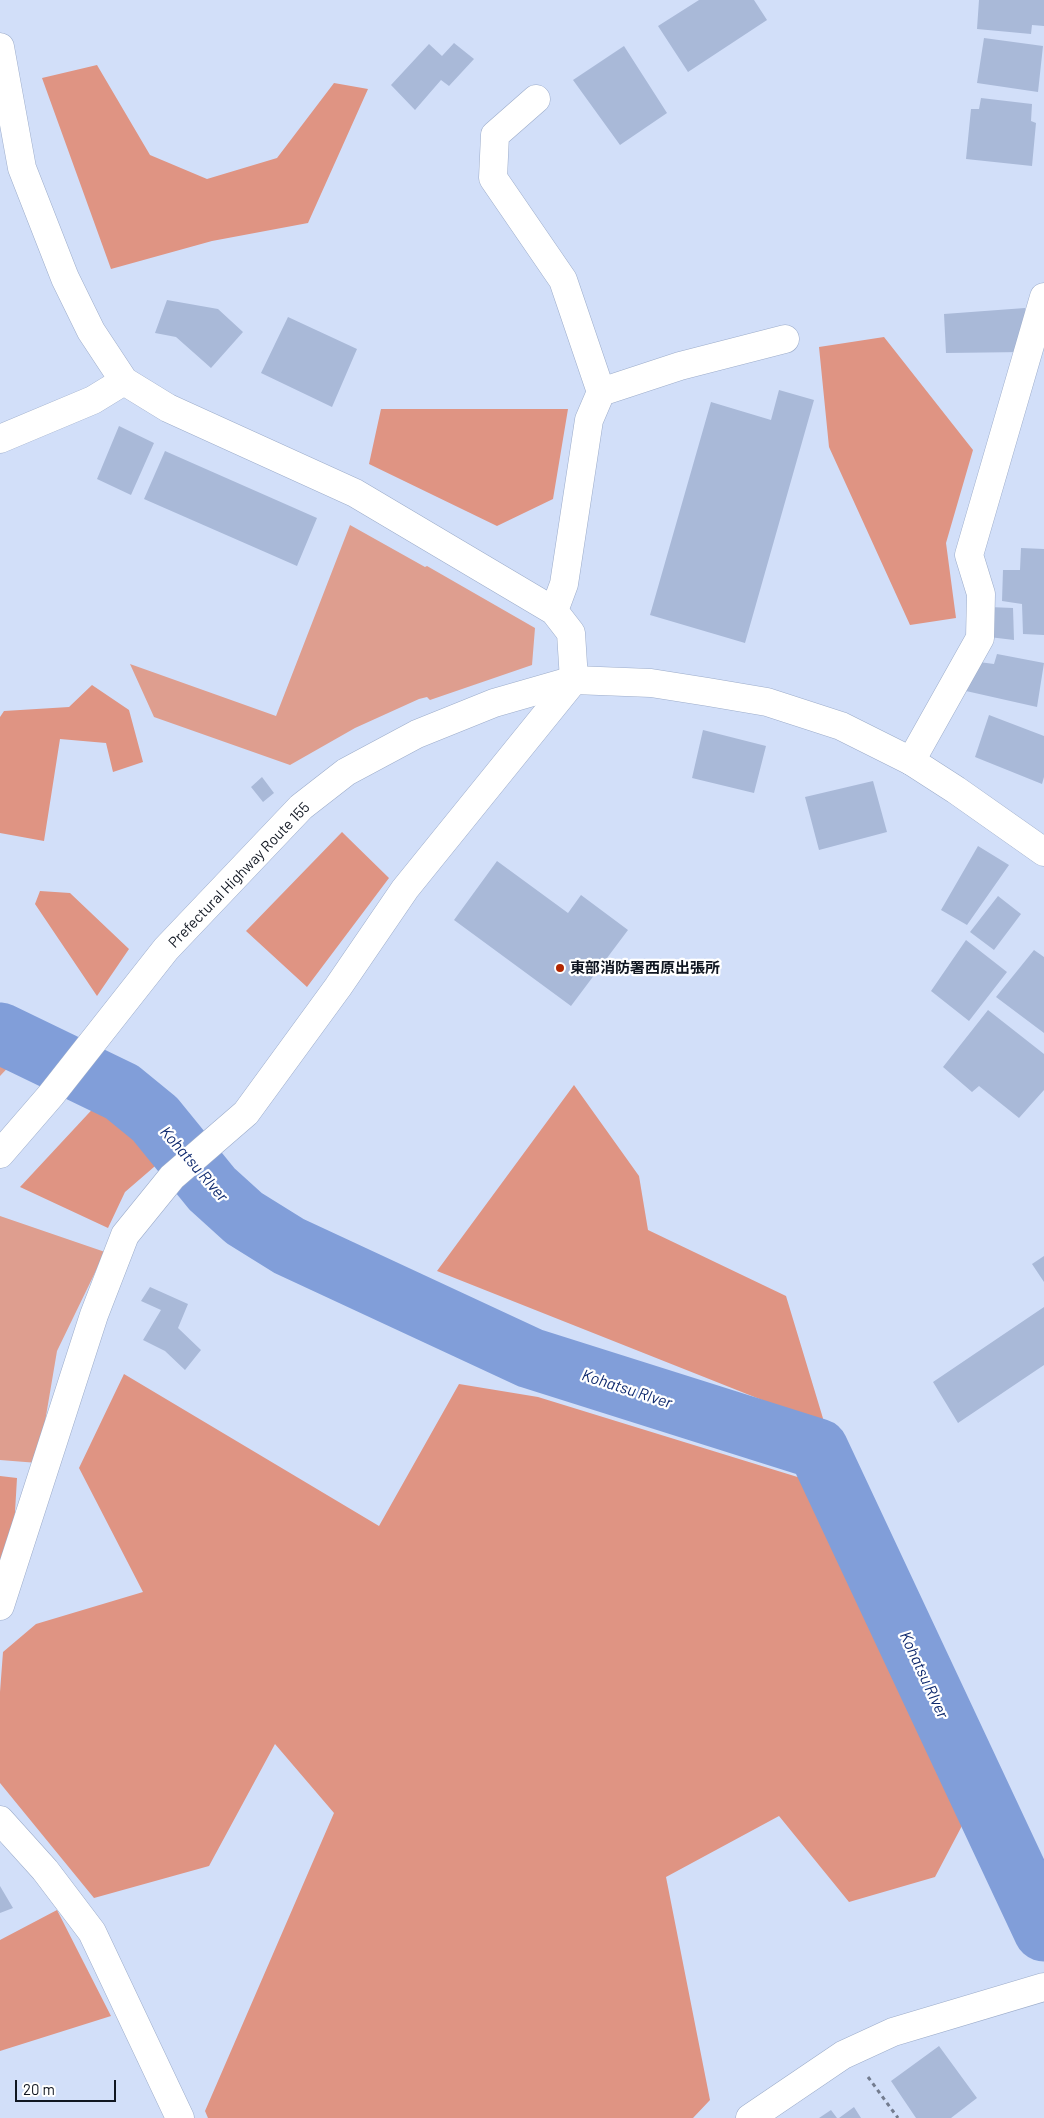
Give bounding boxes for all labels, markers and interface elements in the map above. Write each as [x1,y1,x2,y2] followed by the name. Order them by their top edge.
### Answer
[165,798,313,952] street label: Prefectural Highway Route 155
[570,959,720,977] place label: 東部消防署西原出張所
[554,962,566,974] marker: 東部消防署西原出張所
[156,1122,232,1206] water label: Kohatsu RIver
[580,1365,674,1413] water label: Kohatsu RIver
[896,1629,952,1721] water label: Kohatsu RIver
[18,2070,119,2102] scale bar
[23,2080,55,2098] text: 20 m

